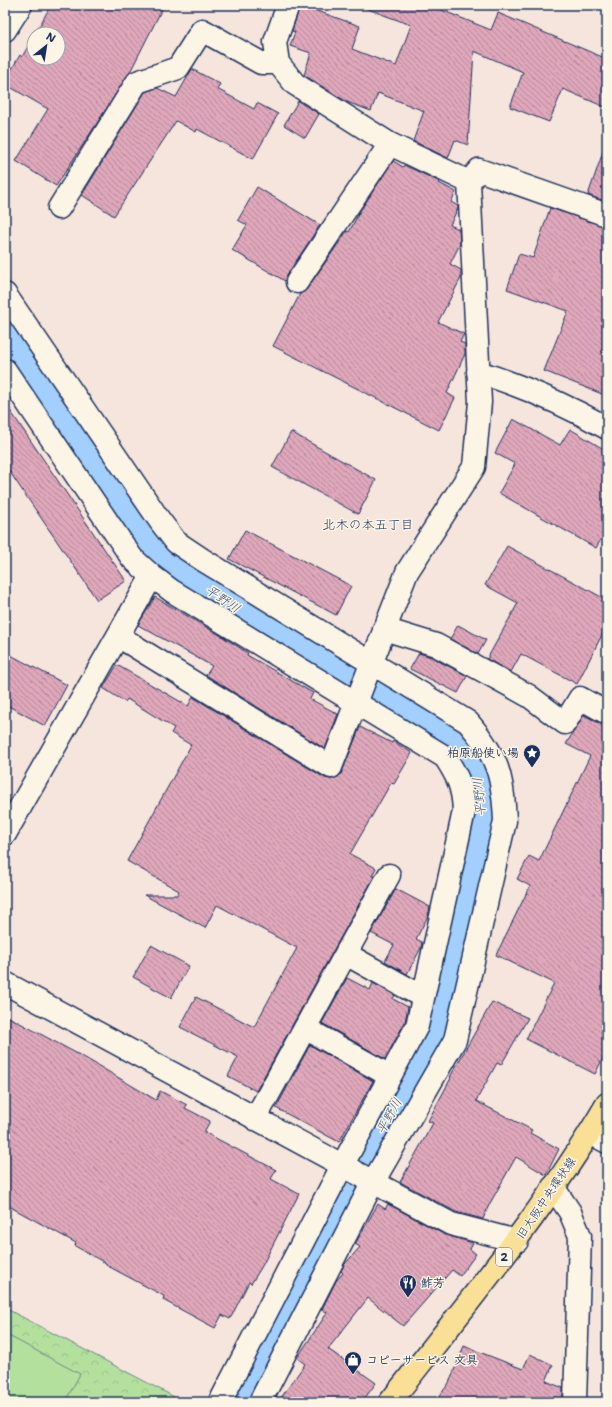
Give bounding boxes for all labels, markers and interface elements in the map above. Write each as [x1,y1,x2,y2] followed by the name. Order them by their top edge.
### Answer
[26,26,66,66] north arrow
[43,29,59,47] text: N
[322,516,414,533] district label: 北木の本五丁目
[202,581,244,617] water label: 平野川
[522,743,542,768] place icon: 柏原船使い場
[447,745,519,761] place label: 柏原船使い場
[469,777,489,817] water label: 平野川
[372,1095,406,1137] water label: 平野川
[513,1154,579,1242] street label: 旧大阪中央環状線
[496,1248,512,1266] road number: 2
[398,1273,418,1298] restaurant icon: 鮓芳
[421,1275,445,1291] place label: 鮓芳
[343,1350,363,1375] shop icon: コピーサービス 文具
[366,1352,478,1368] place label: コピーサービス 文具

